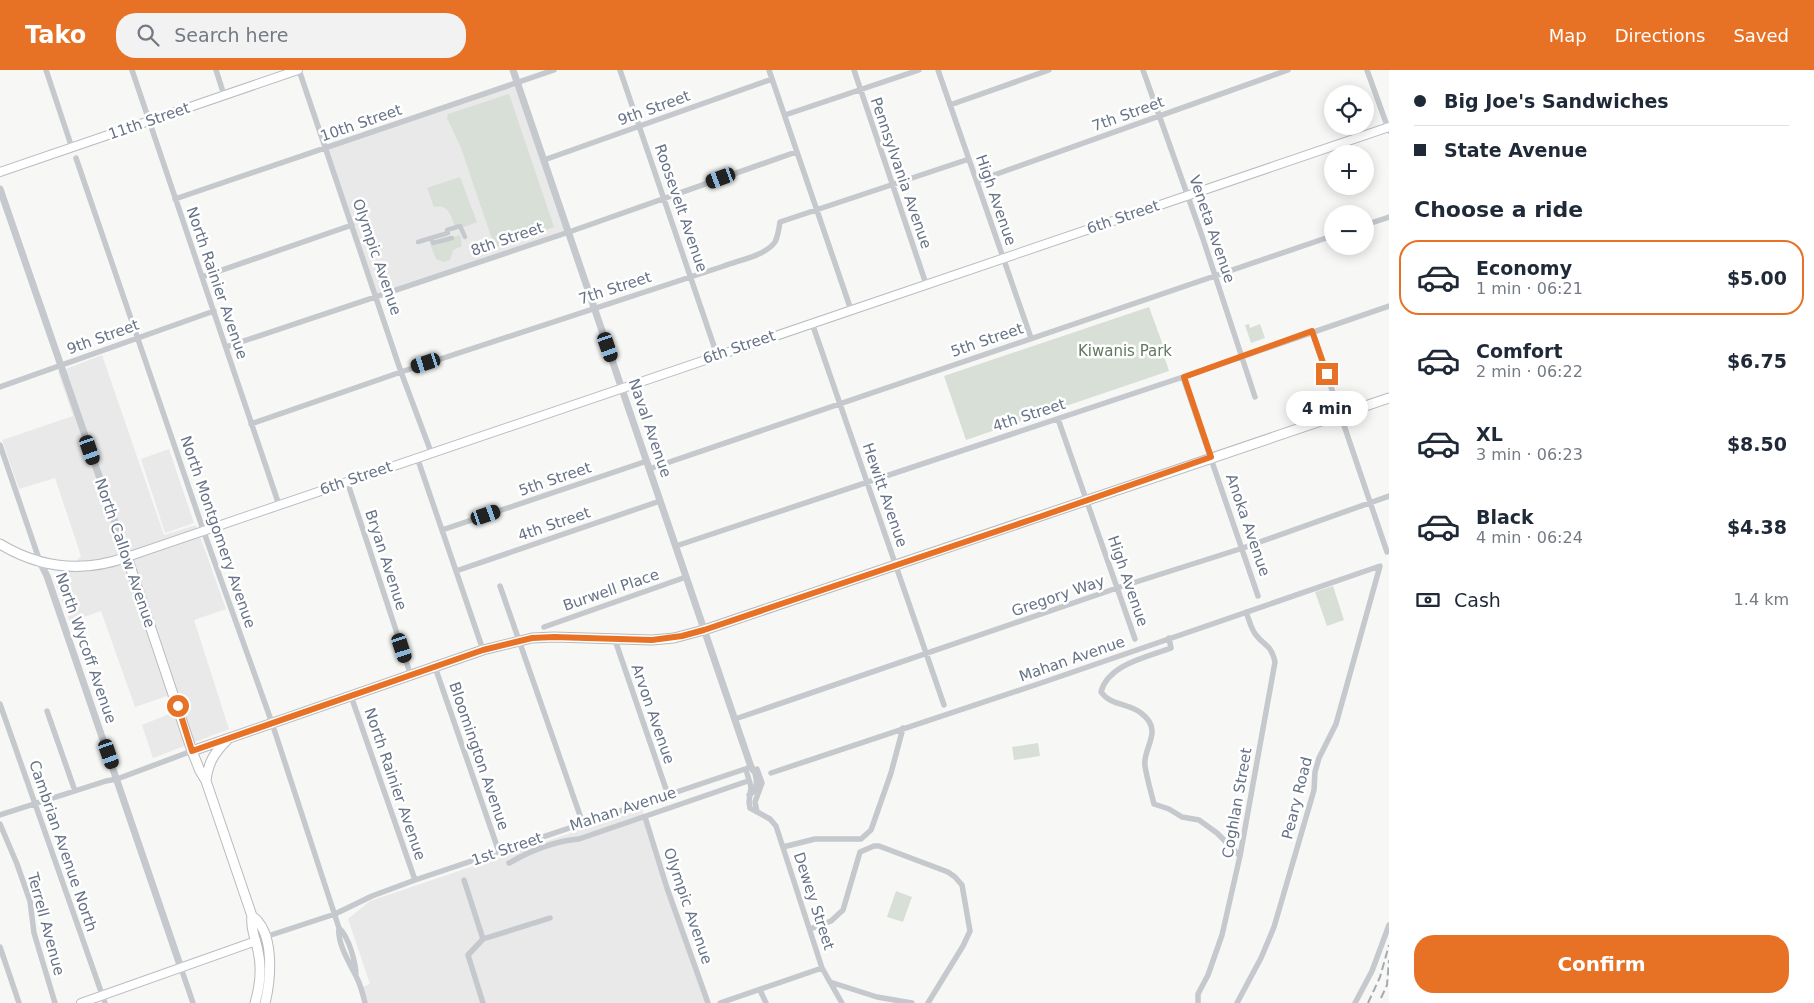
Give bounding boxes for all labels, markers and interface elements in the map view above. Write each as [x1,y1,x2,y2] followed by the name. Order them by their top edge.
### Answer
[116,13,466,58] search box
[25,21,86,49] text: Tako
[134,21,162,49] icon: search
[174,24,288,46] text: Search here
[1549,25,1587,46] text: Map
[1615,25,1705,46] text: Directions
[1733,25,1789,46] text: Saved
[1324,85,1374,255] map controls
[1324,85,1374,135] button: locate
[616,87,693,129] street label: 9th Street
[1444,90,1669,112] text: Big Joe's Sandwiches
[1090,93,1167,135] street label: 7th Street
[867,95,935,251] street label: Pennsylvania Avenue
[106,99,192,143] street label: 11th Street
[318,101,404,145] street label: 10th Street
[1444,139,1587,161] text: State Avenue
[651,142,711,274] street label: Roosevelt Avenue
[1324,145,1374,195] button: +
[972,152,1020,248] street label: High Avenue
[704,166,737,190] car
[1185,173,1239,285] street label: Veneta Avenue
[349,196,405,318] street label: Olympic Avenue
[1084,196,1162,238] street label: 6th Street
[1414,197,1583,222] text: Choose a ride
[182,205,252,361] street label: North Rainier Avenue
[1324,205,1374,255] button: −
[468,218,546,260] street label: 8th Street
[1416,255,1461,300] icon: car
[1476,257,1572,279] text: Economy
[1727,267,1787,289] text: $5.00
[576,268,654,308] street label: 7th Street
[1476,279,1583,298] text: 1 min · 06:21
[65,316,142,358] street label: 9th Street
[948,319,1026,361] street label: 5th Street
[700,326,778,368] street label: 6th Street
[596,330,619,364] car
[1416,338,1461,383] icon: car
[1476,340,1563,362] text: Comfort
[1078,342,1172,360] park label: Kiwanis Park
[1727,350,1787,372] text: $6.75
[409,351,442,375] car
[1476,362,1583,381] text: 2 min · 06:22
[1316,363,1338,385] route end
[625,376,675,480] street label: Naval Avenue
[1286,392,1368,426] callout: 4 min
[990,395,1068,435] street label: 4th Street
[1302,399,1352,418] text: 4 min
[1416,421,1461,466] icon: car
[1476,423,1503,445] text: XL
[78,433,101,467] car
[177,433,259,631] street label: North Montgomery Avenue
[1727,433,1787,455] text: $8.50
[859,440,911,550] street label: Hewitt Avenue
[1476,445,1583,464] text: 3 min · 06:23
[317,457,395,499] street label: 6th Street
[516,458,594,500] street label: 5th Street
[1222,471,1274,579] street label: Anoka Avenue
[91,476,159,630] street label: North Callow Avenue
[469,503,502,527] car
[515,503,593,545] street label: 4th Street
[1416,504,1461,549] icon: car
[1476,506,1534,528] text: Black
[361,508,411,612] street label: Bryan Avenue
[1727,516,1787,538] text: $4.38
[1476,528,1583,547] text: 4 min · 06:24
[1104,533,1152,629] street label: High Avenue
[561,565,661,615] street label: Burwell Place
[52,570,120,726] street label: North Wycoff Avenue
[1009,572,1107,620] street label: Gregory Way
[1414,586,1442,614] icon: cash
[1454,589,1501,611] text: Cash
[1734,590,1789,609] text: 1.4 km
[390,631,413,665] car
[1017,632,1127,686] street label: Mahan Avenue
[627,662,679,766] street label: Arvon Avenue
[445,679,513,833] street label: Bloomington Avenue
[167,695,189,717] route start
[360,706,430,862] street label: North Rainier Avenue
[97,737,120,771] car
[1218,746,1256,860] street label: Coghlan Street
[1278,755,1316,841] street label: Peary Road
[25,758,101,934] street label: Cambrian Avenue North
[568,783,678,835] street label: Mahan Avenue
[469,828,545,869] street label: 1st Street
[660,845,716,967] street label: Olympic Avenue
[790,850,838,952] street label: Dewey Street
[23,870,68,977] street label: Terrell Avenue
[1414,935,1789,993] button: Confirm

